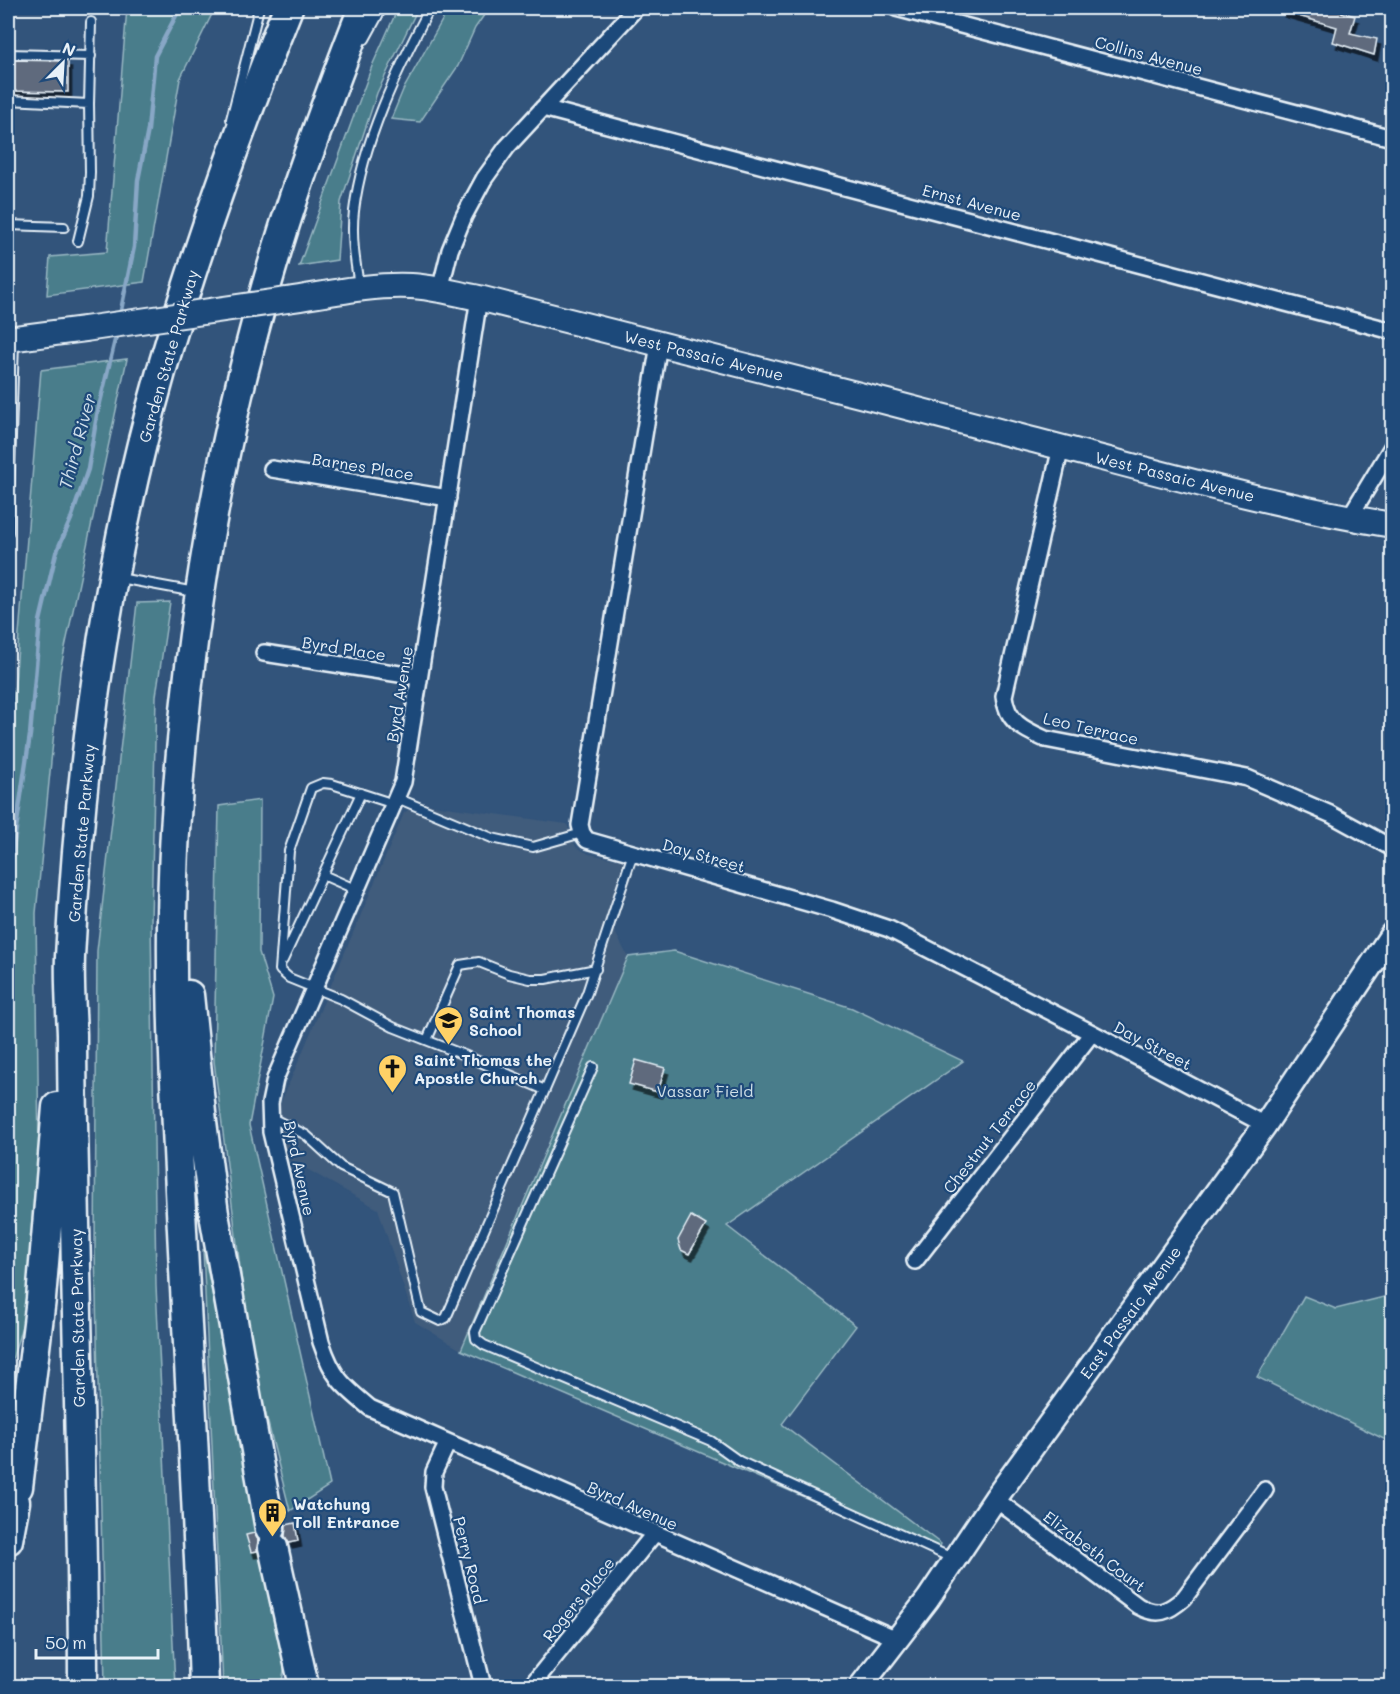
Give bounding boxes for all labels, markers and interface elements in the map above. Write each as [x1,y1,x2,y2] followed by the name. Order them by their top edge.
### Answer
[1093,30,1205,80] street label: Collins Avenue
[33,33,93,93] north arrow
[59,37,79,61] text: N
[920,179,1024,225] street label: Ernst Avenue
[133,267,203,445] street label: Garden State Parkway
[622,325,786,385] street label: West Passaic Avenue
[53,390,101,492] water label: Third River
[1093,446,1257,506] street label: West Passaic Avenue
[311,448,415,484] street label: Barnes Place
[301,631,387,665] street label: Byrd Place
[381,644,417,744] street label: Byrd Avenue
[1041,707,1141,749] street label: Leo Terrace
[63,743,99,923] street label: Garden State Parkway
[660,833,748,877] street label: Day Street
[469,1001,575,1040] place label: Saint Thomas School
[432,1004,464,1046] school or university icon: Saint Thomas School
[1110,1016,1196,1074] street label: Day Street
[414,1049,552,1088] place label: Saint Thomas the Apostle Church
[377,1052,409,1094] church icon: Saint Thomas the Apostle Church
[938,1075,1040,1197] street label: Chestnut Terrace
[657,1080,753,1101] park label: Vassar Field
[280,1118,320,1218] street label: Byrd Avenue
[65,1228,89,1408] street label: Garden State Parkway
[1075,1241,1185,1383] street label: East Passaic Avenue
[584,1476,682,1534] street label: Byrd Avenue
[293,1493,400,1532] place label: Watchung Toll Entrance
[256,1496,288,1538] building icon: Watchung Toll Entrance
[1040,1506,1150,1596] street label: Elizabeth Court
[449,1514,491,1606] street label: Perry Road
[537,1552,619,1646] street label: Rogers Place
[36,1622,158,1660] scale bar
[45,1630,87,1654] text: 50 m

